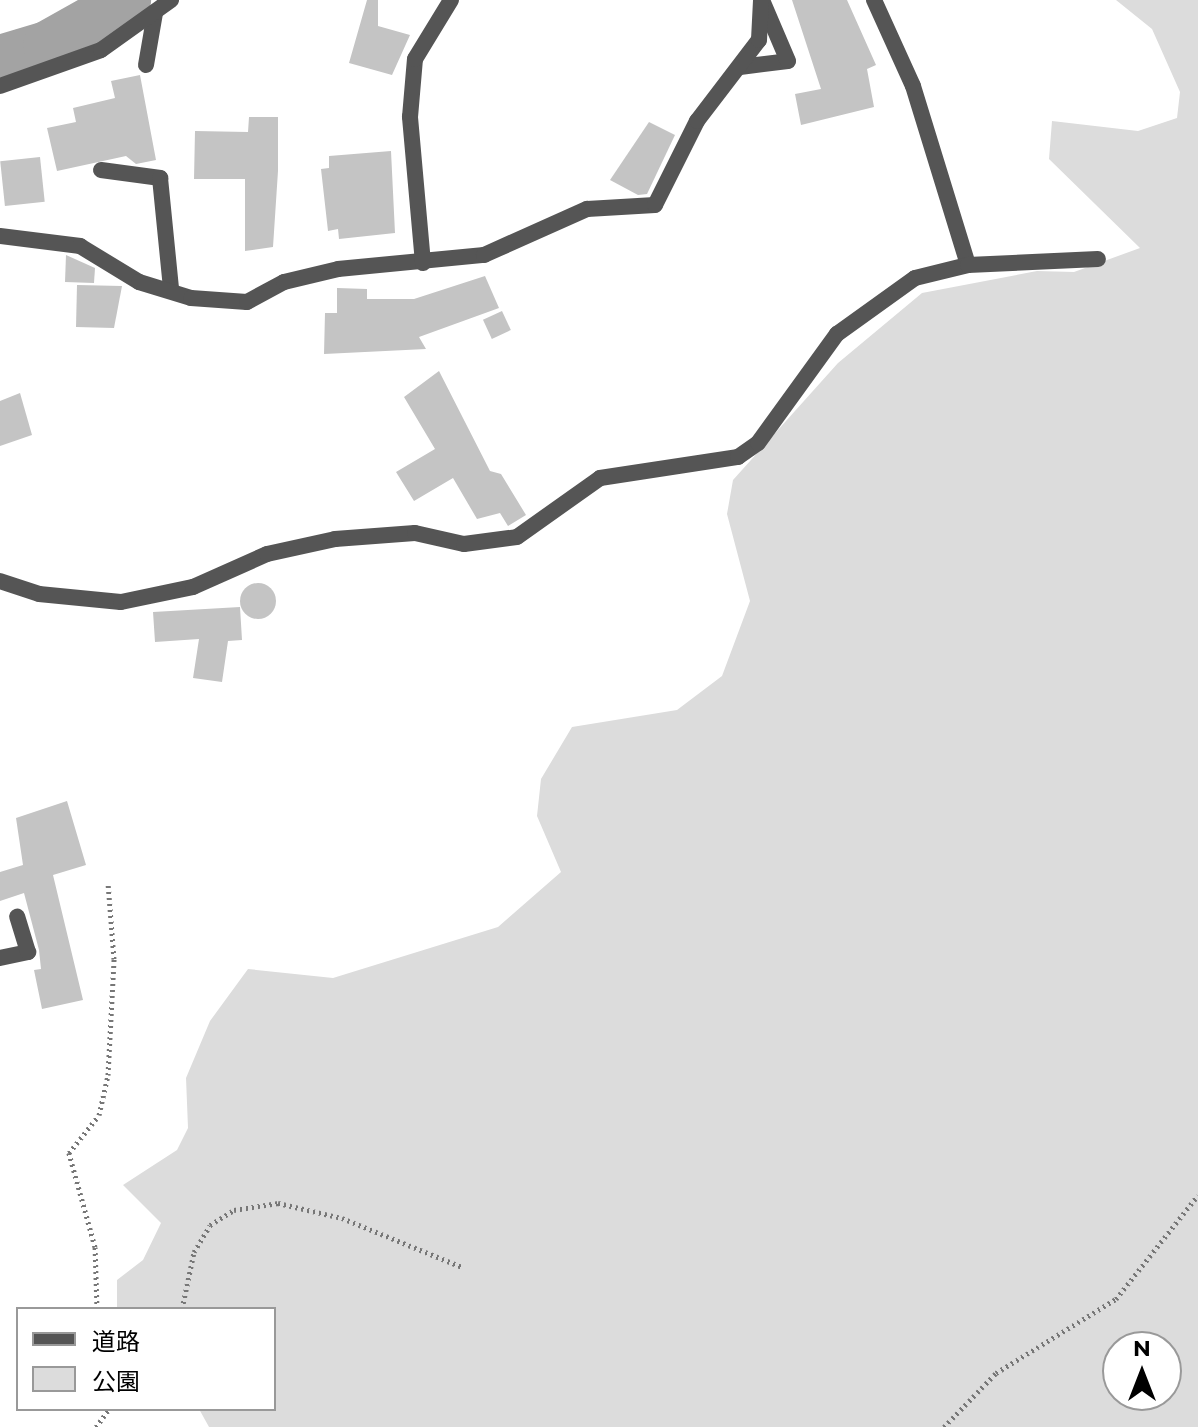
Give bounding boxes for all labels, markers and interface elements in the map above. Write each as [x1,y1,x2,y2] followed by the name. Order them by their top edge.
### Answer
[16,1307,276,1411] legend
[92,1327,140,1356] text: 道路
[1102,1331,1182,1411] north arrow
[1133,1335,1151,1362] text: N
[92,1367,140,1396] text: 公園

